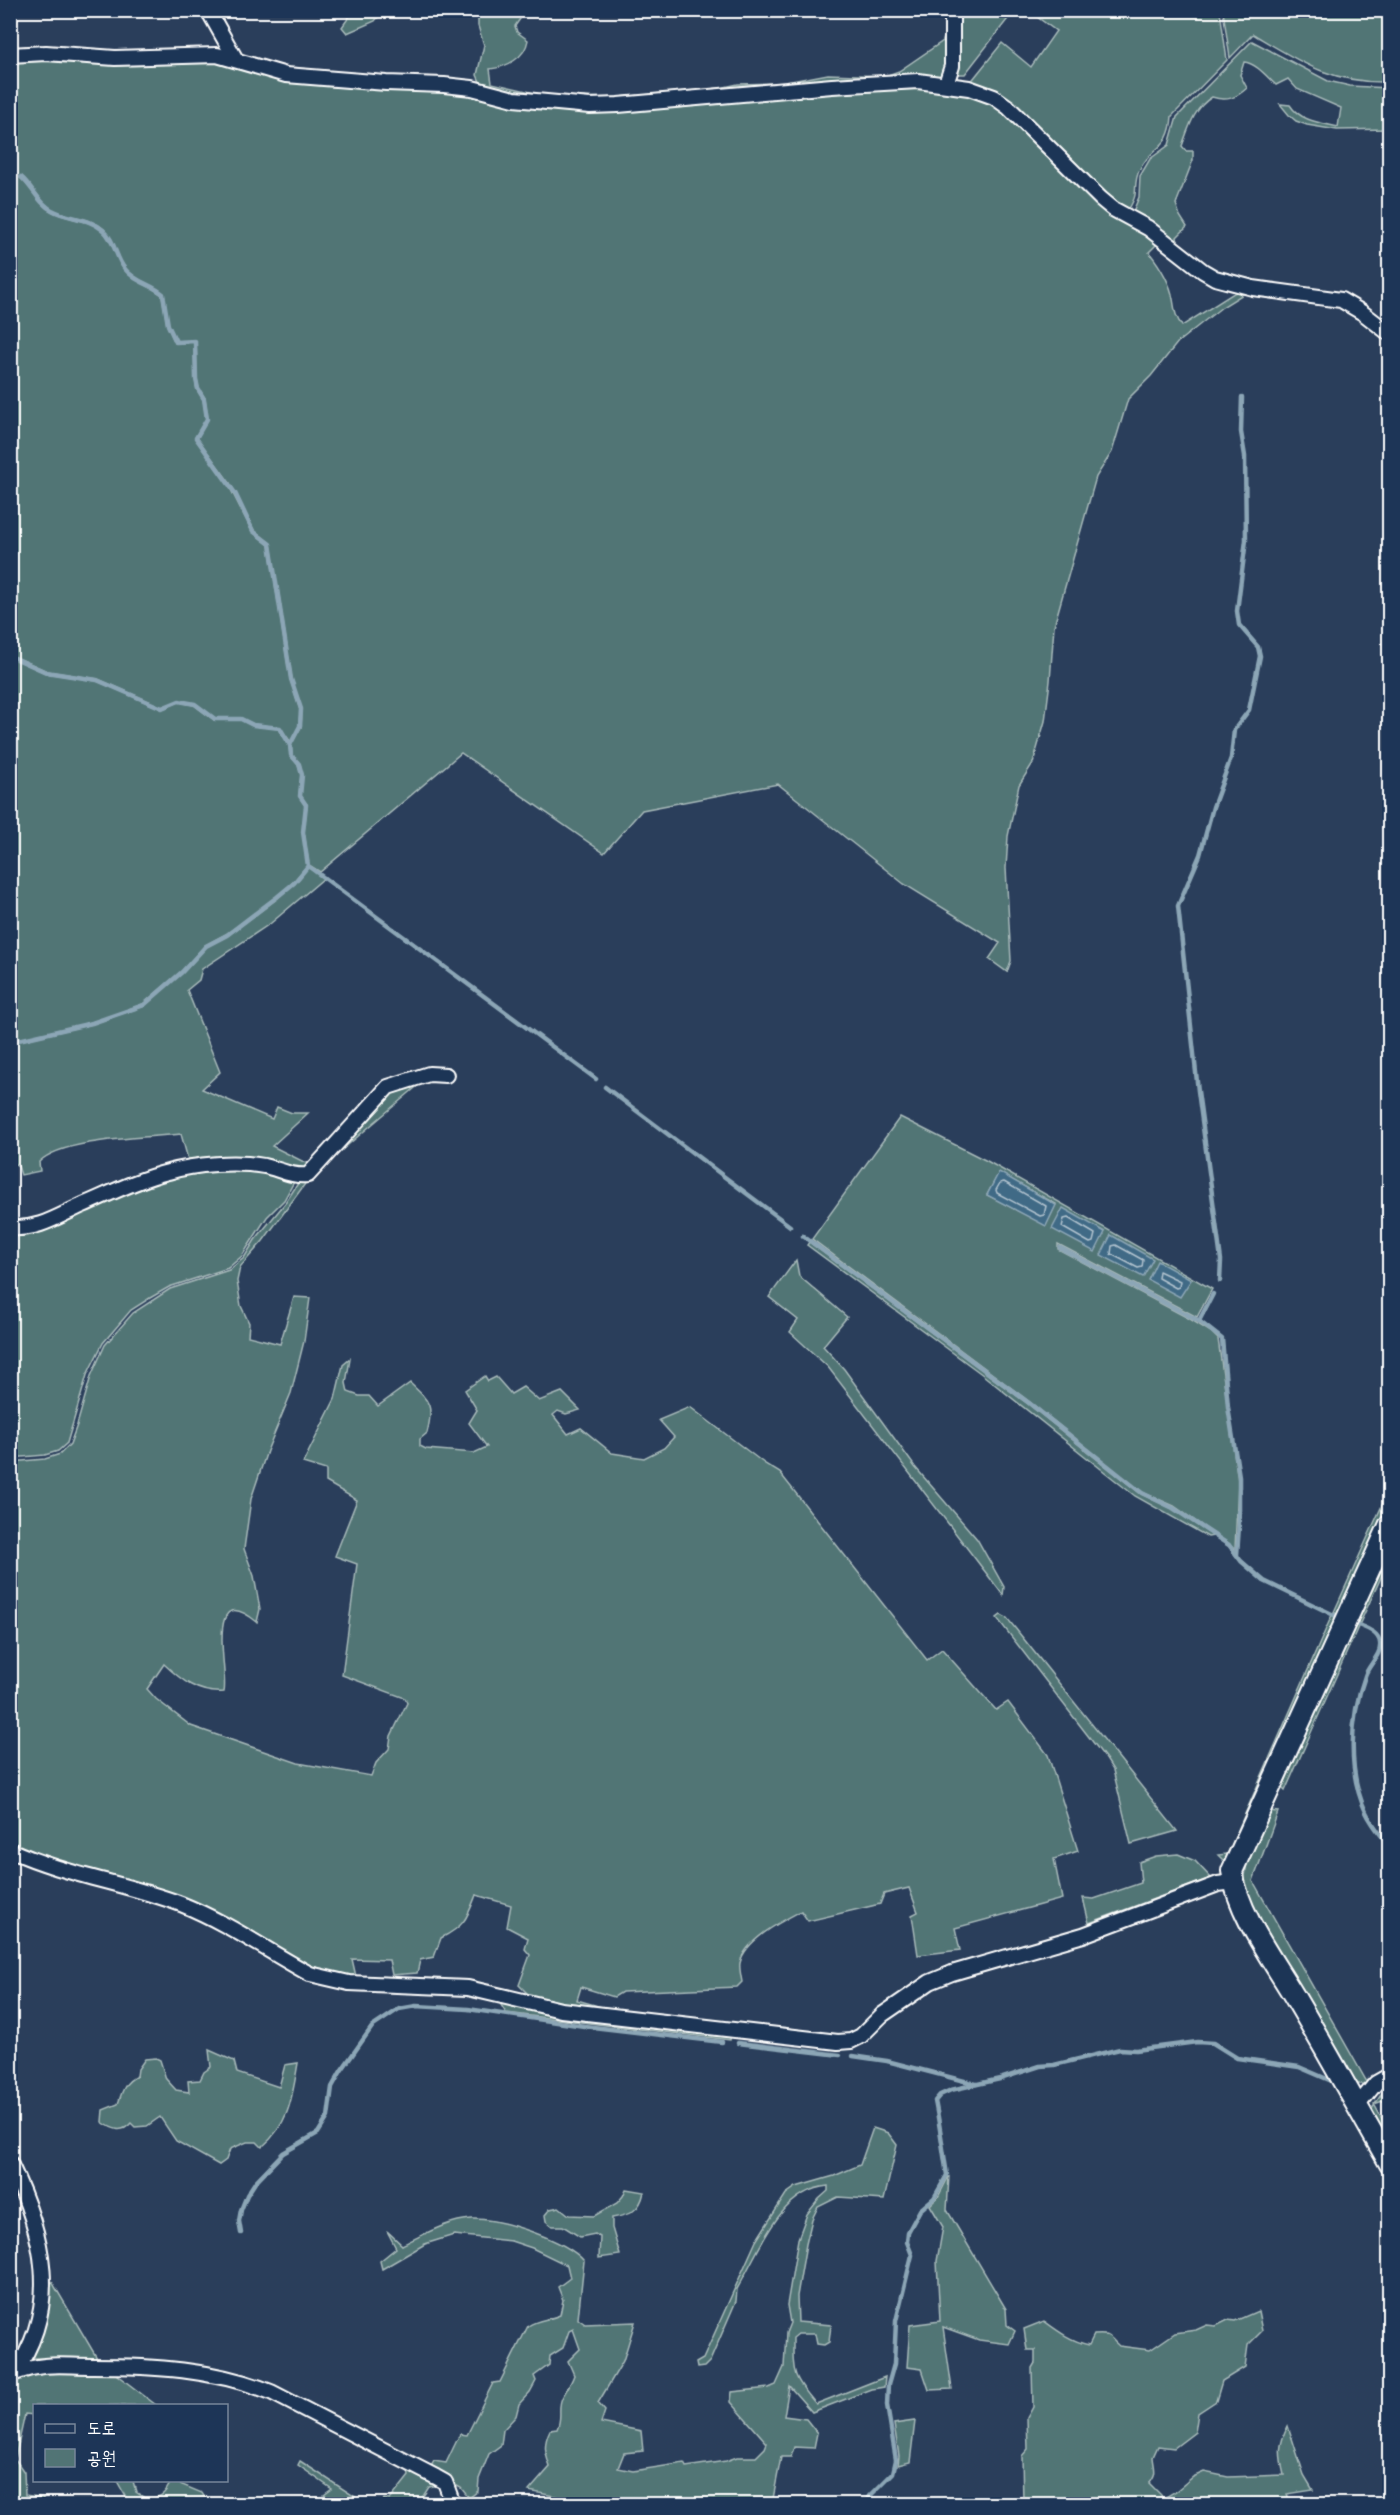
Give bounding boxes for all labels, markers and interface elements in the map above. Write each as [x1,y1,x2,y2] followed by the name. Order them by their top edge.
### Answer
[33,2404,228,2482] legend
[87,2418,116,2443] text: 도로
[87,2448,116,2473] text: 공원

